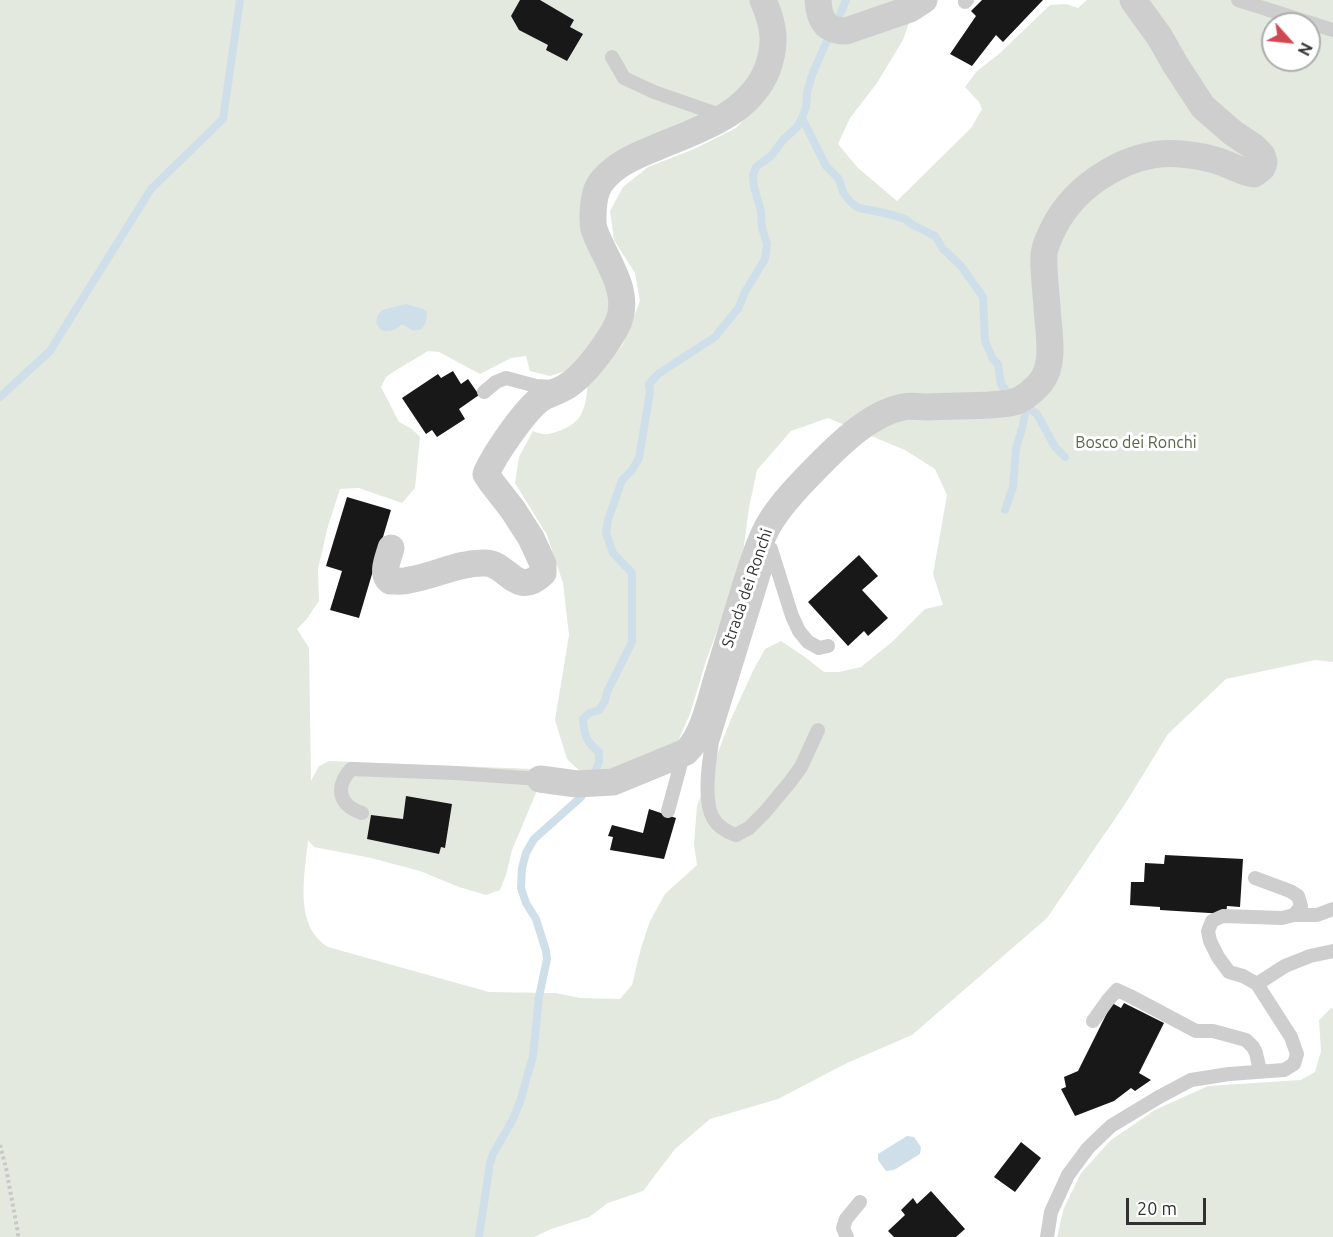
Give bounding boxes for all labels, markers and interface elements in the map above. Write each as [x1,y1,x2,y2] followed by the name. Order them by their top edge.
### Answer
[1261,12,1321,72] north arrow
[1295,40,1316,59] text: N
[1075,433,1197,453] park label: Bosco dei Ronchi
[718,526,776,650] street label: Strada dei Ronchi
[1129,1186,1208,1224] scale bar
[1137,1198,1177,1218] text: 20 m

